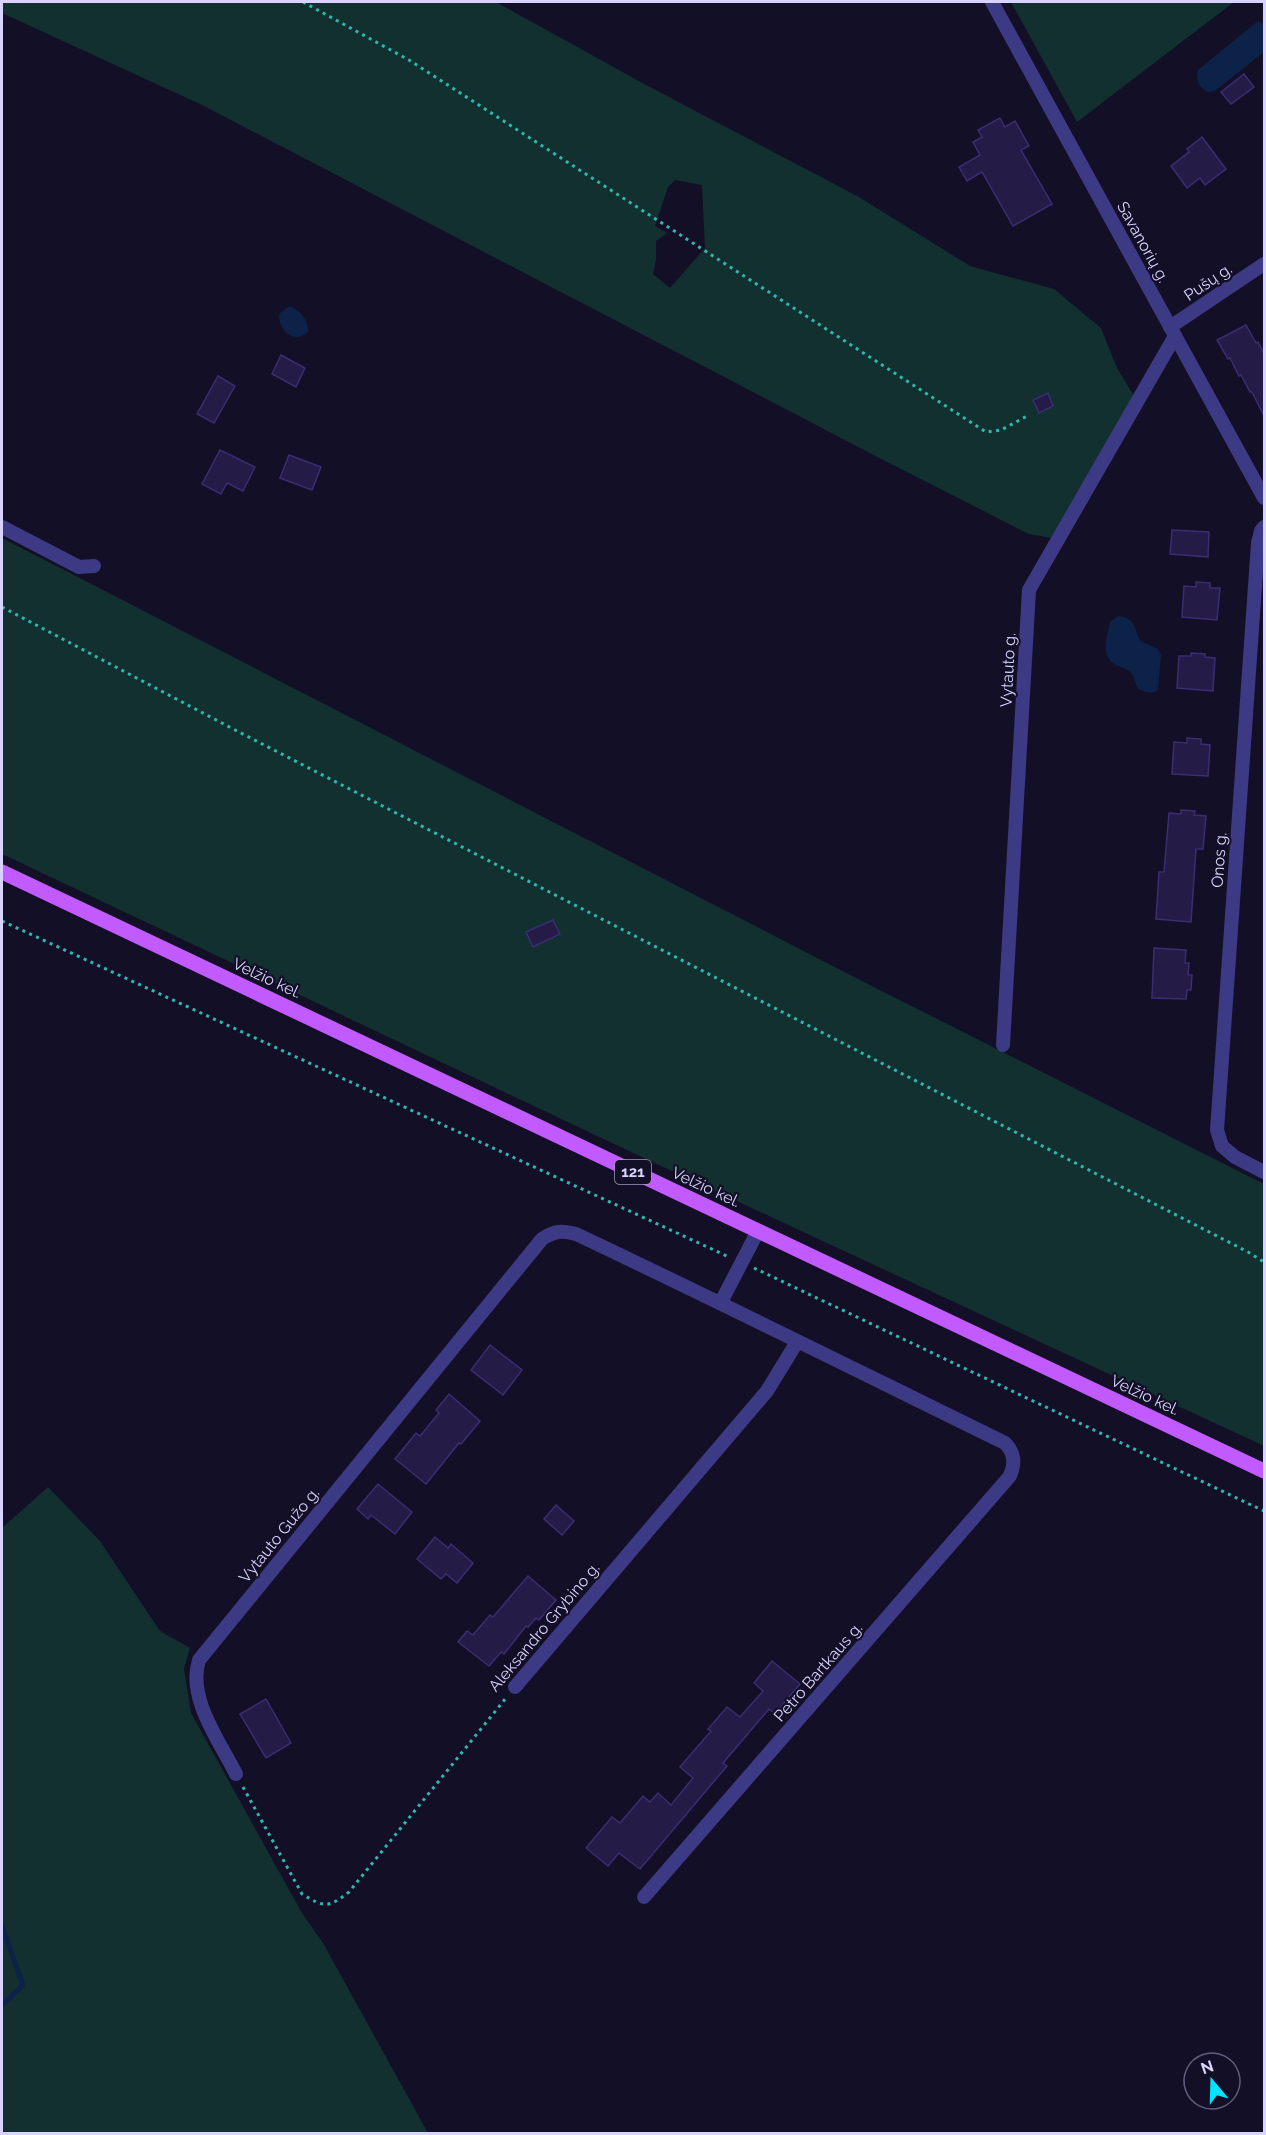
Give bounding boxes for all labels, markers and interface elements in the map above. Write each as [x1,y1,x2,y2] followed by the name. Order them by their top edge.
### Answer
[1113,198,1173,286] street label: Savanorių g.
[1180,259,1236,305] street label: Pušų g.
[997,632,1019,708] street label: Vytauto g.
[1208,832,1230,888] street label: Onos g.
[230,954,304,1002] street label: Velžio kel.
[615,1160,651,1184] road number: 121
[669,1163,743,1211] street label: Velžio kel.
[1108,1371,1182,1419] street label: Velžio kel.
[235,1484,323,1586] street label: Vytauto Gužo g.
[484,1559,604,1695] street label: Aleksandro Grybino g.
[770,1619,866,1725] street label: Petro Bartkaus g.
[1182,2051,1242,2111] north arrow
[1198,2056,1216,2078] text: N

